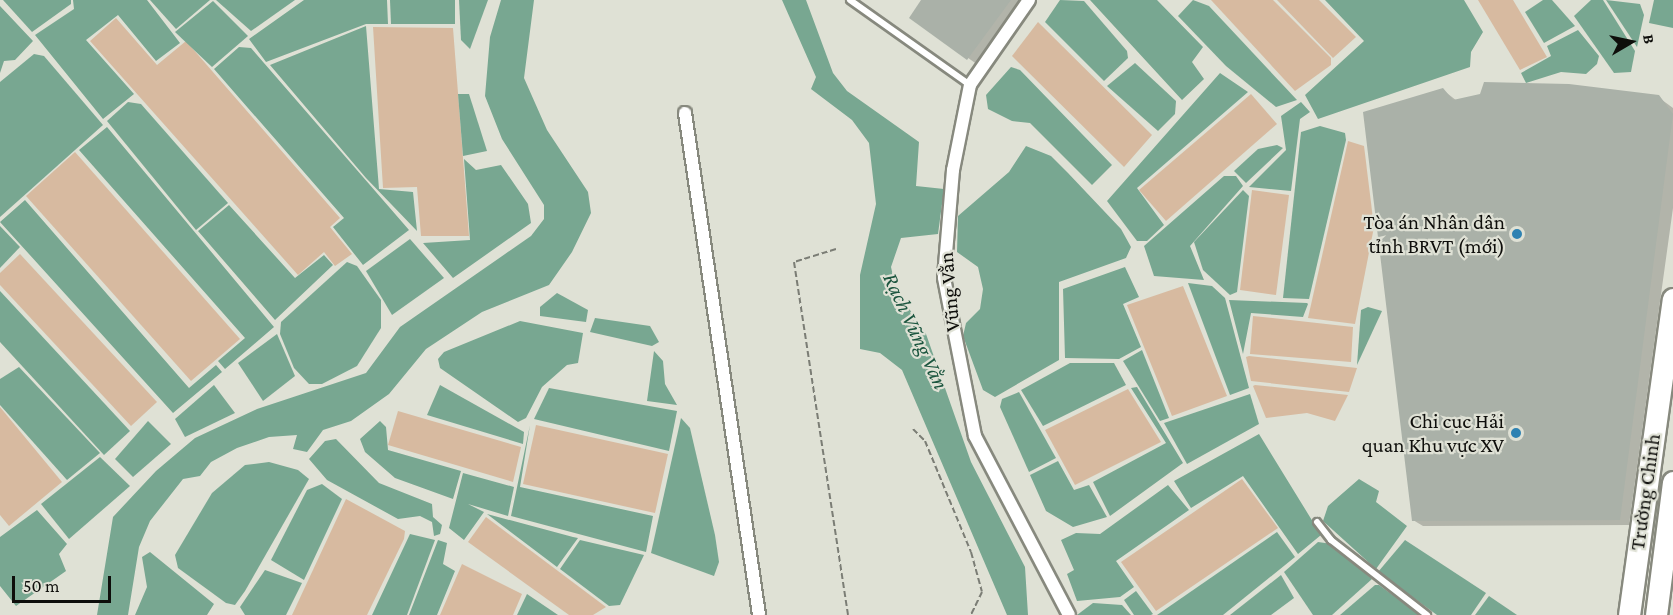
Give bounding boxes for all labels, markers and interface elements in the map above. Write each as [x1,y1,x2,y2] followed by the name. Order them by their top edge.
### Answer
[1601,12,1661,72] north arrow
[1640,33,1658,45] text: B
[1363,209,1505,259] place label: Tòa án Nhân dân tỉnh BRVT (mới)
[1510,227,1524,241] marker: Tòa án Nhân dân tỉnh BRVT (mới)
[933,251,965,333] street label: Vũng Vằn
[877,268,955,394] water label: Rạch Vũng Vằn
[1362,408,1504,458] place label: Chi cục Hải quan Khu vực XV
[1509,426,1523,440] marker: Chi cục Hải quan Khu vực XV
[1624,432,1666,552] street label: Trường Chinh
[15,564,114,602] scale bar
[23,576,60,596] text: 50 m

